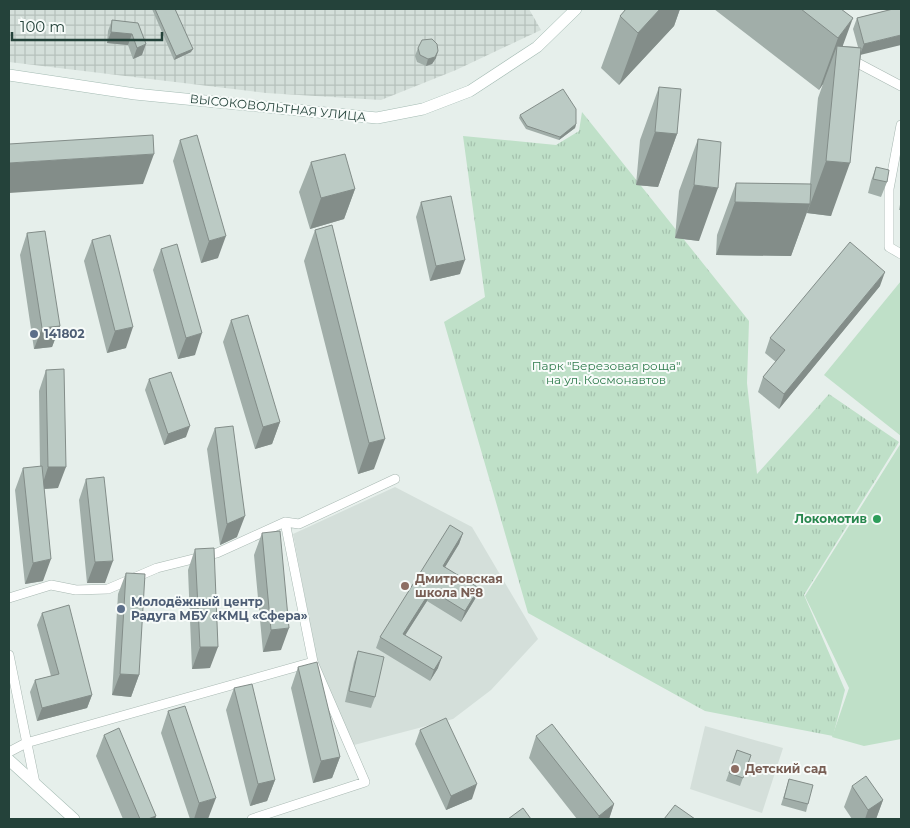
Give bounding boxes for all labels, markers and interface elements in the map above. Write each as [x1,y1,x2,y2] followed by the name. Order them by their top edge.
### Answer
[12,10,162,42] scale bar
[20,17,65,36] text: 100 m
[189,91,367,124] street label: ВЫСОКОВОЛЬТНАЯ УЛИЦА
[44,326,84,341] place label: 141802
[28,328,40,340] marker: 141802
[532,358,680,387] park label: Парк "Березовая роща" на ул. Космонавтов
[794,511,867,526] place label: Локомотив
[871,513,883,525] marker: Локомотив
[415,571,503,600] place label: Дмитровская школа №8
[399,580,411,592] marker: Дмитровская школа №8
[131,594,308,623] place label: Молодёжный центр Радуга МБУ «КМЦ «Сфера»
[115,603,127,615] marker: Молодёжный центр Радуга МБУ «КМЦ «Сфера»
[745,761,827,776] place label: Детский сад
[729,763,741,775] marker: Детский сад

